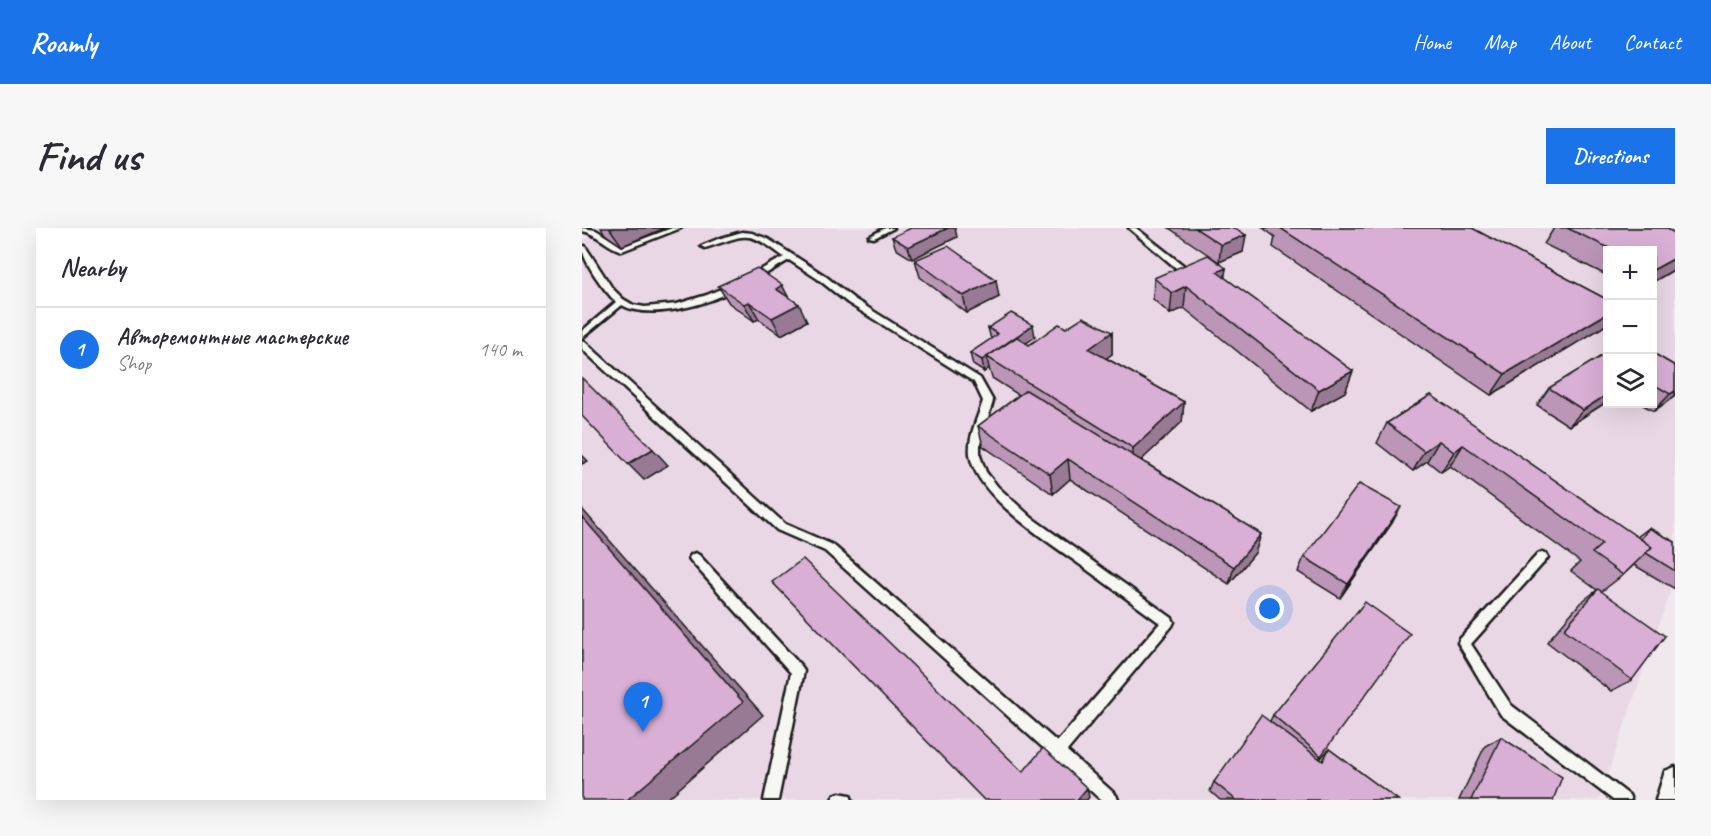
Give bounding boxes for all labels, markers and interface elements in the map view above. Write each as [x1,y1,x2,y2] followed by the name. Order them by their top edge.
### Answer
[30,25,97,60] text: Roamly
[1413,29,1451,55] text: Home
[1484,29,1516,55] text: Map
[1549,29,1591,55] text: About
[1624,29,1681,55] text: Contact
[1546,128,1675,184] button: Directions
[36,130,141,183] text: Find us
[1603,246,1657,408] map controls
[1603,246,1657,300] button: +
[60,251,125,284] text: Nearby
[1603,300,1657,354] button: −
[117,323,348,351] text: Авторемонтные мастерские
[75,337,84,362] text: 1
[479,337,522,362] text: 140 m
[117,351,151,376] text: Shop
[1603,354,1657,408] button: layers
[1255,594,1284,623] your location
[624,682,662,732] pin: 1

